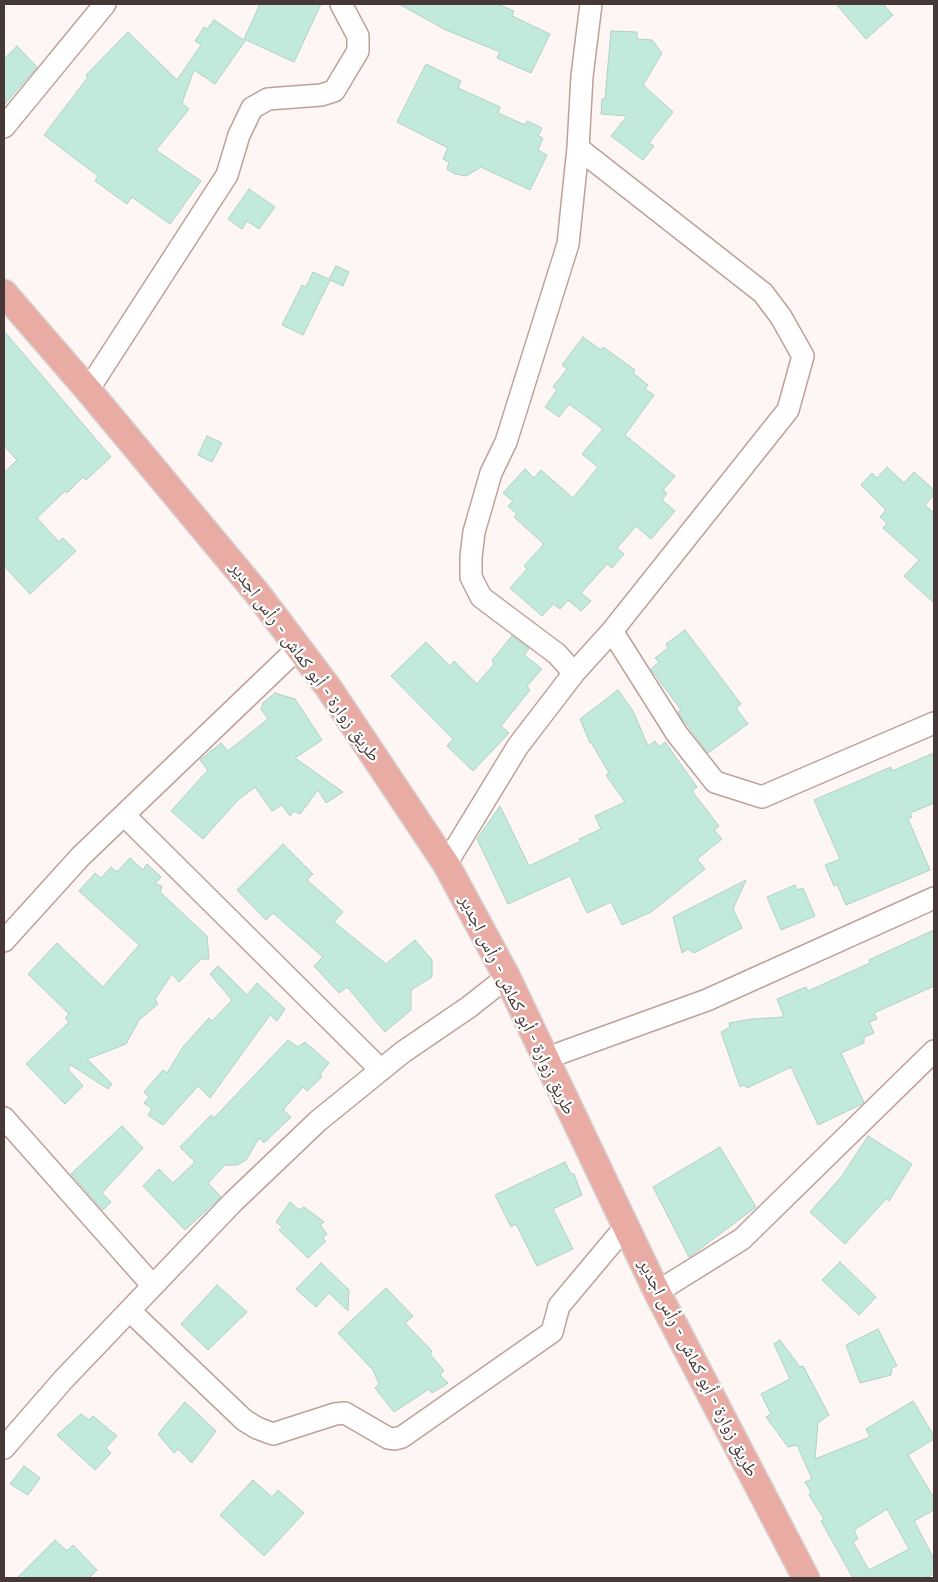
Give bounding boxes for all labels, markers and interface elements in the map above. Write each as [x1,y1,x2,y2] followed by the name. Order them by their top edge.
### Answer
[225,558,385,766] street label: طريق زوارة - أبو كماش - رأس اجدير
[454,892,580,1118] street label: طريق زوارة - أبو كماش - رأس اجدير
[633,1255,763,1481] street label: طريق زوارة - أبو كماش - رأس اجدير

